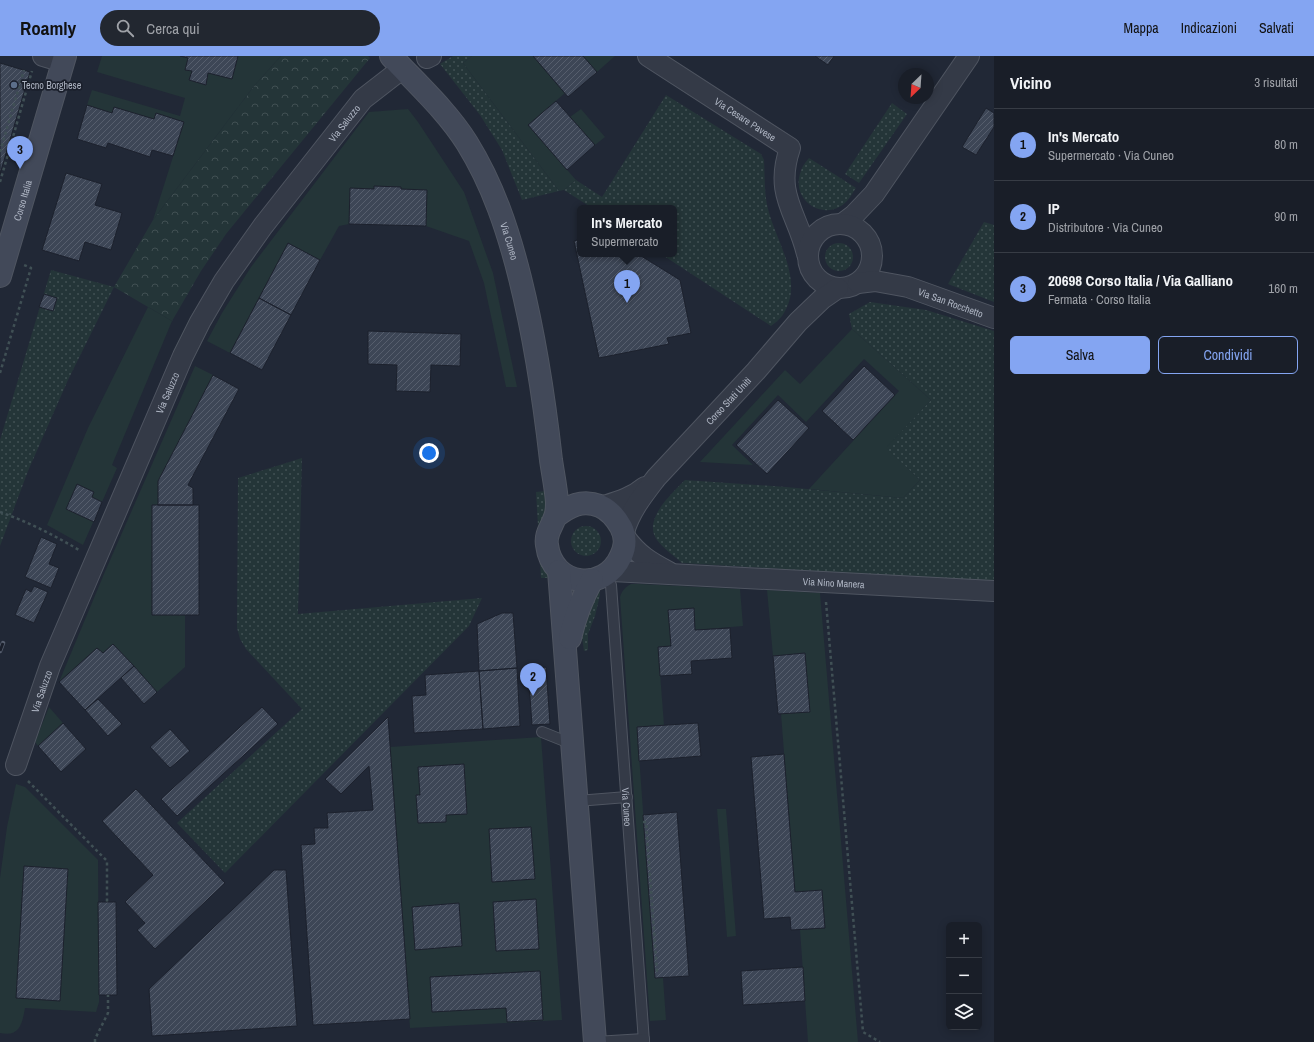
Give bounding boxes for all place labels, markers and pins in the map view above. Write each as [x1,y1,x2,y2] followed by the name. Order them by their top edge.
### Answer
[22,79,82,92] place label: Tecno Borghese
[9,80,19,90] marker: Tecno Borghese
[7,136,33,169] pin: 3
[614,270,640,303] pin: 1
[520,663,546,696] pin: 2

